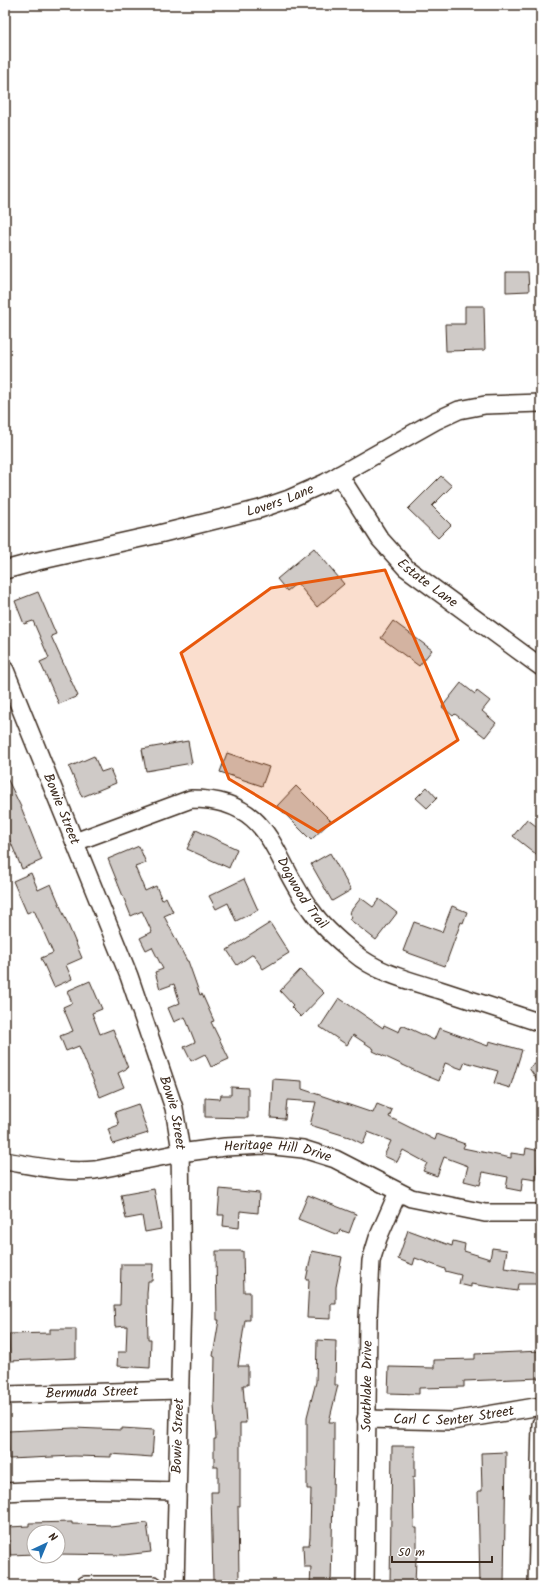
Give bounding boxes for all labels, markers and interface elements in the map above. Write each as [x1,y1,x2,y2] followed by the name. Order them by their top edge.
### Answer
[244,478,318,523] street label: Lovers Lane
[391,553,463,614] street label: Estate Lane
[37,770,86,849] street label: Bowie Street
[271,853,334,935] street label: Dogwood Trail
[153,1073,191,1150] street label: Bowie Street
[223,1134,335,1168] street label: Heritage Hill Drive
[356,1340,379,1432] street label: Southlake Drive
[45,1380,139,1405] street label: Bermuda Street
[166,1397,190,1474] street label: Bowie Street
[393,1400,516,1432] street label: Carl C Senter Street
[26,1524,66,1564] north arrow
[43,1529,61,1546] text: N
[392,1538,492,1564] scale bar
[398,1543,425,1562] text: 50 m

